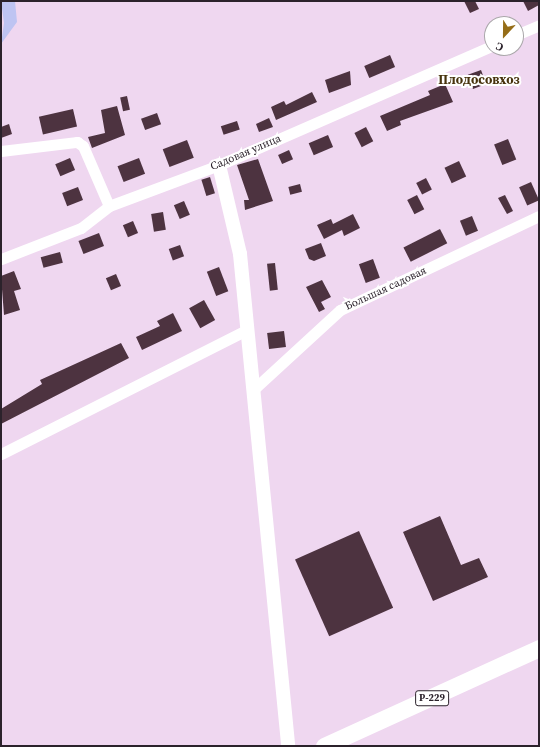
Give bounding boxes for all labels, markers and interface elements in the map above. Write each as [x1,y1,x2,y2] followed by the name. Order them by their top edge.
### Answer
[484,16,524,56] north arrow
[494,38,506,55] text: С
[438,72,520,88] district label: Плодосовхоз
[209,132,283,174] street label: Садовая улица
[343,264,429,314] street label: Большая садовая
[415,690,449,706] road number: Р-229

